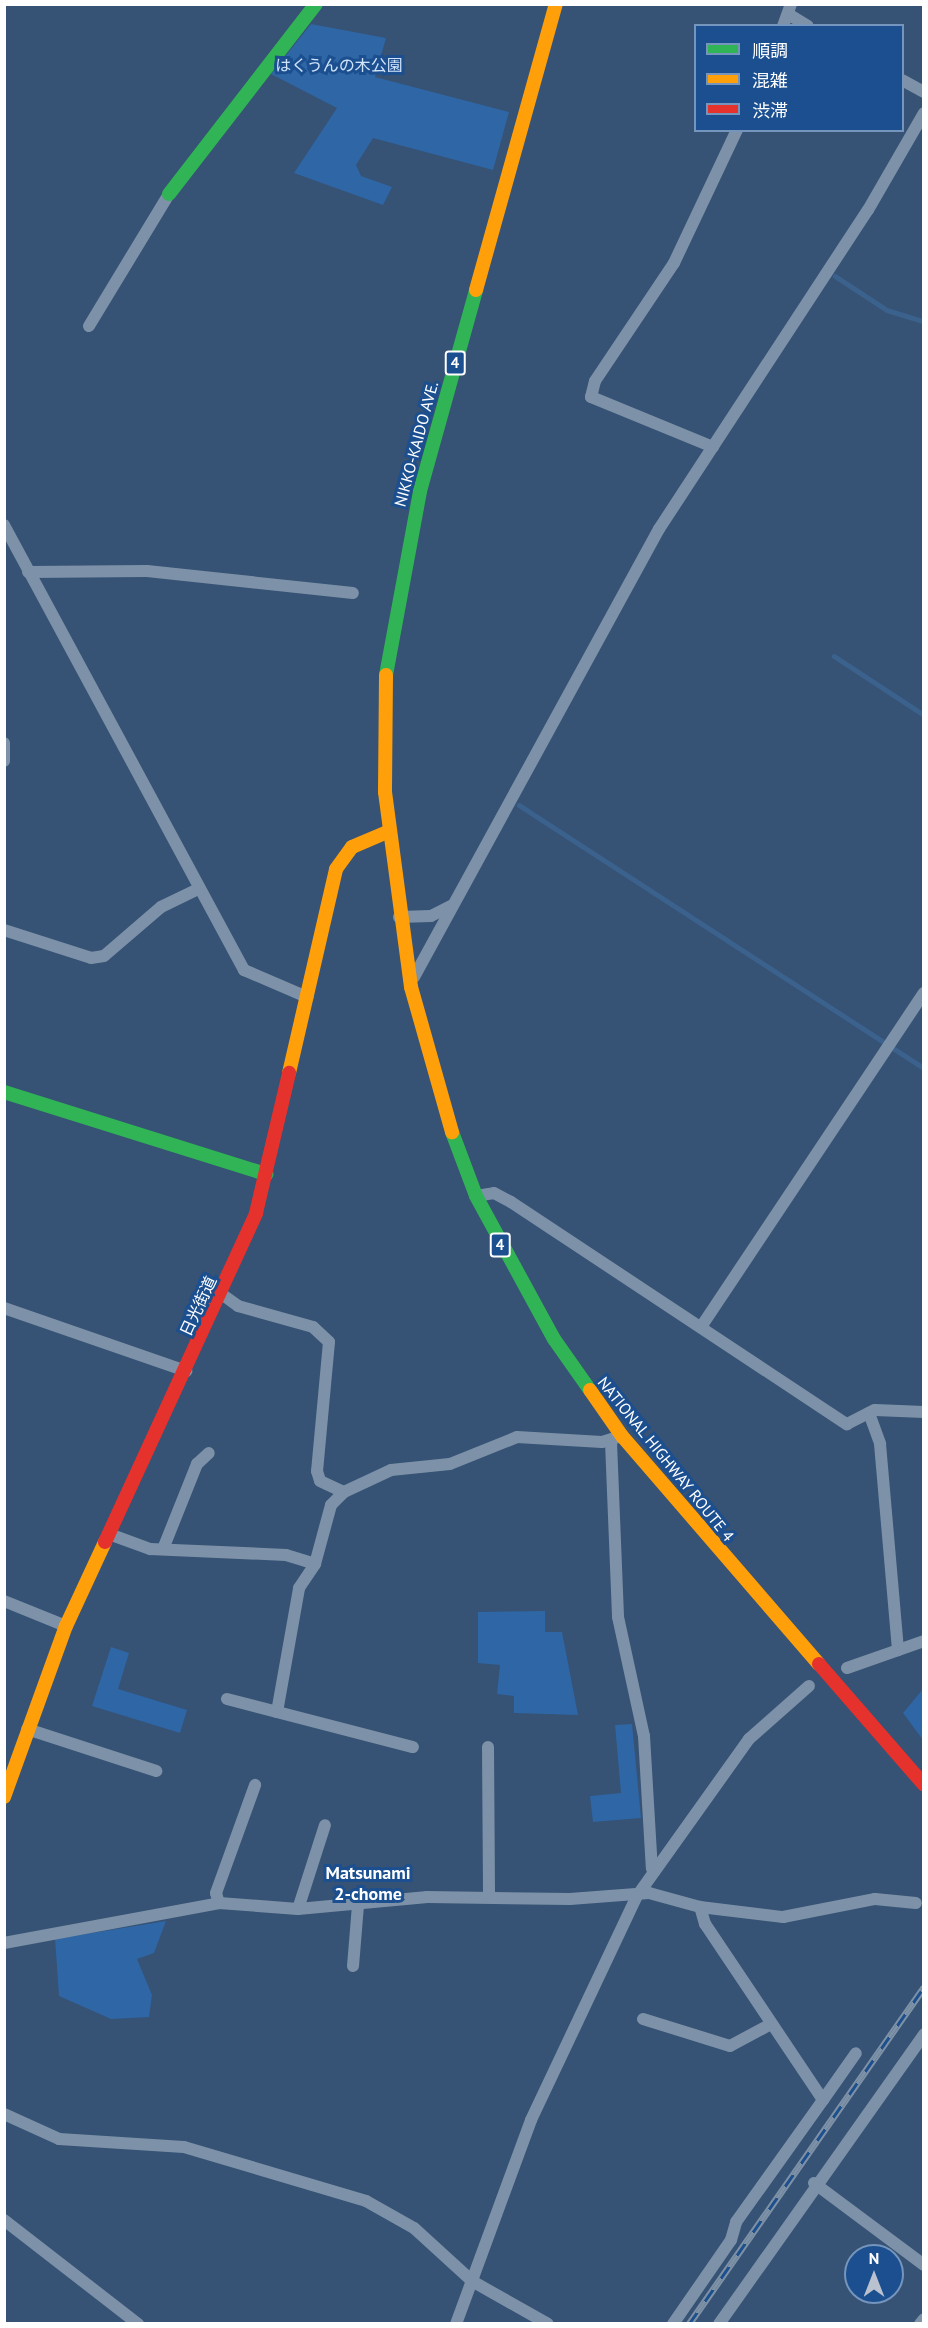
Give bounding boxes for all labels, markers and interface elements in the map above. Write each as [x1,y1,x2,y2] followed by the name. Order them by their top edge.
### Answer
[694,24,904,132] legend
[752,39,788,62] text: 順調
[275,55,403,75] park label: はくうんの木公園
[752,69,788,92] text: 混雑
[752,99,788,122] text: 渋滞
[444,351,466,375] road number: 4
[390,379,442,509] street label: NIKKO-KAIDO AVE.
[490,1233,510,1257] road number: 4
[176,1273,220,1339] street label: 日光街道
[593,1372,739,1546] street label: NATIONAL HIGHWAY ROUTE 4
[326,1863,410,1906] district label: Matsunami 2-chome
[844,2244,904,2304] north arrow
[869,2248,879,2268] text: N

